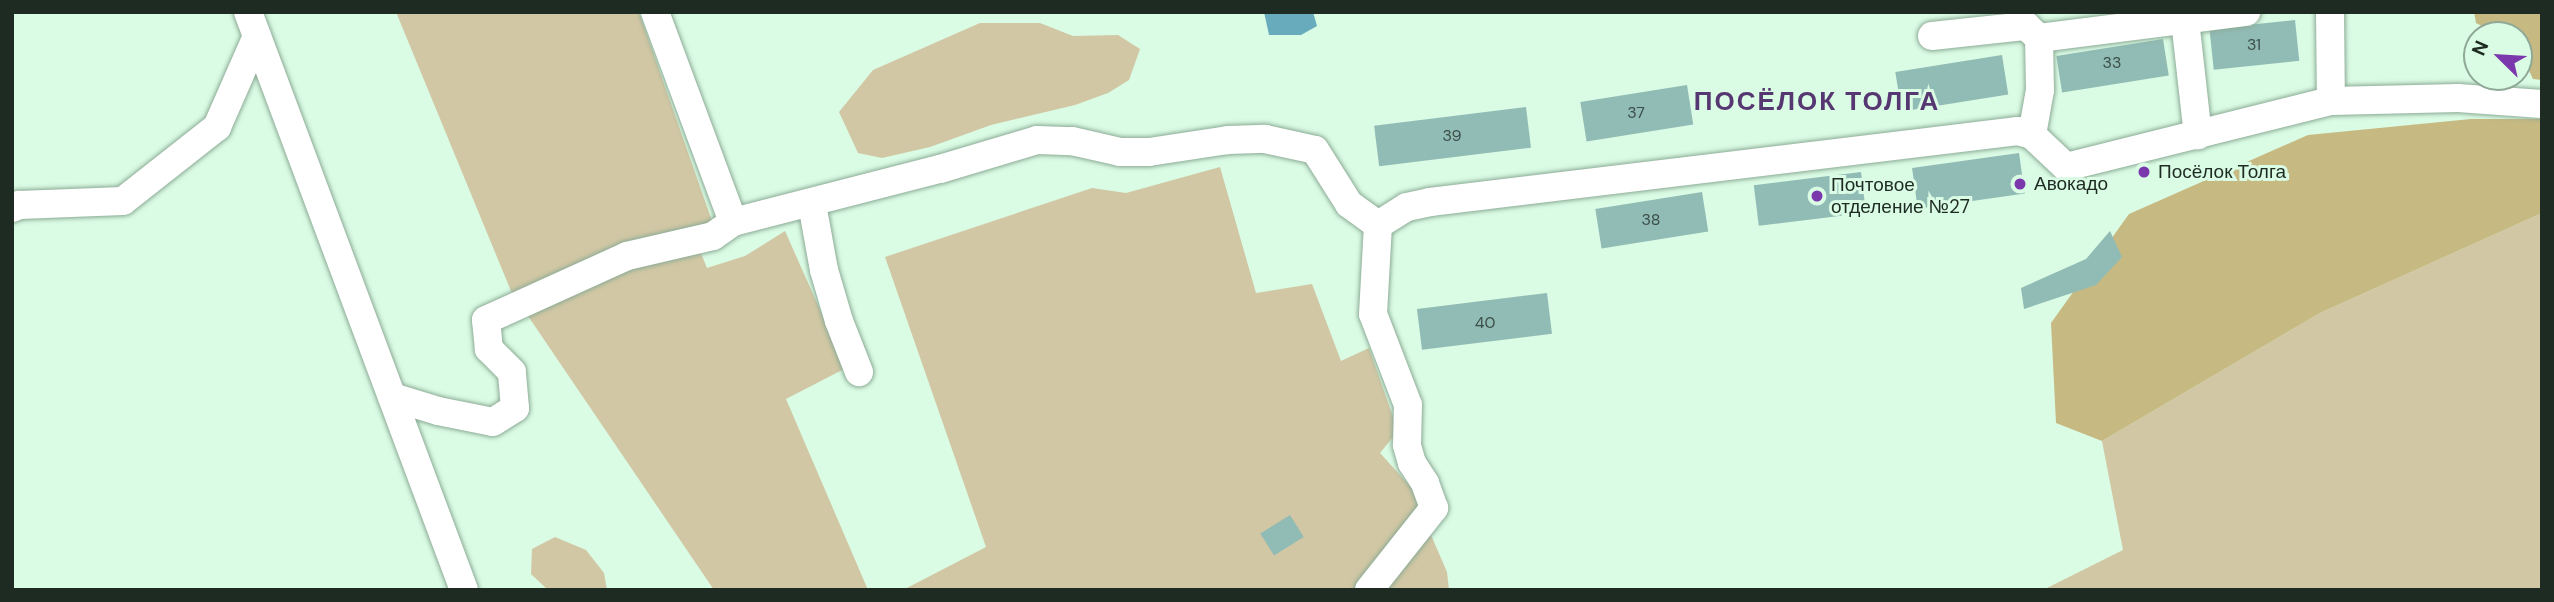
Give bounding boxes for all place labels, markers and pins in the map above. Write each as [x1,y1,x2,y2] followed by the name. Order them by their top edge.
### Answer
[2158,161,2286,183] place label: Посёлок Толга
[2136,164,2152,180] marker: Посёлок Толга
[2034,173,2108,195] place label: Авокадо
[1831,174,1970,218] place label: Почтовое отделение №27
[2012,176,2028,192] marker: Авокадо
[1809,188,1825,204] marker: Почтовое отделение №27

